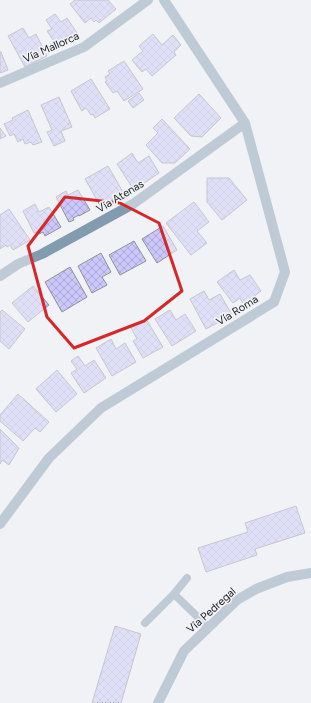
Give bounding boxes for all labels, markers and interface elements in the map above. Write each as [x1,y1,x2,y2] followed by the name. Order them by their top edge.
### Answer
[21,29,81,66] street label: Vía Mallorca
[94,177,146,216] street label: Vía Atenas
[214,293,261,328] street label: Vía Roma
[184,585,239,636] street label: Vía Pedregal

